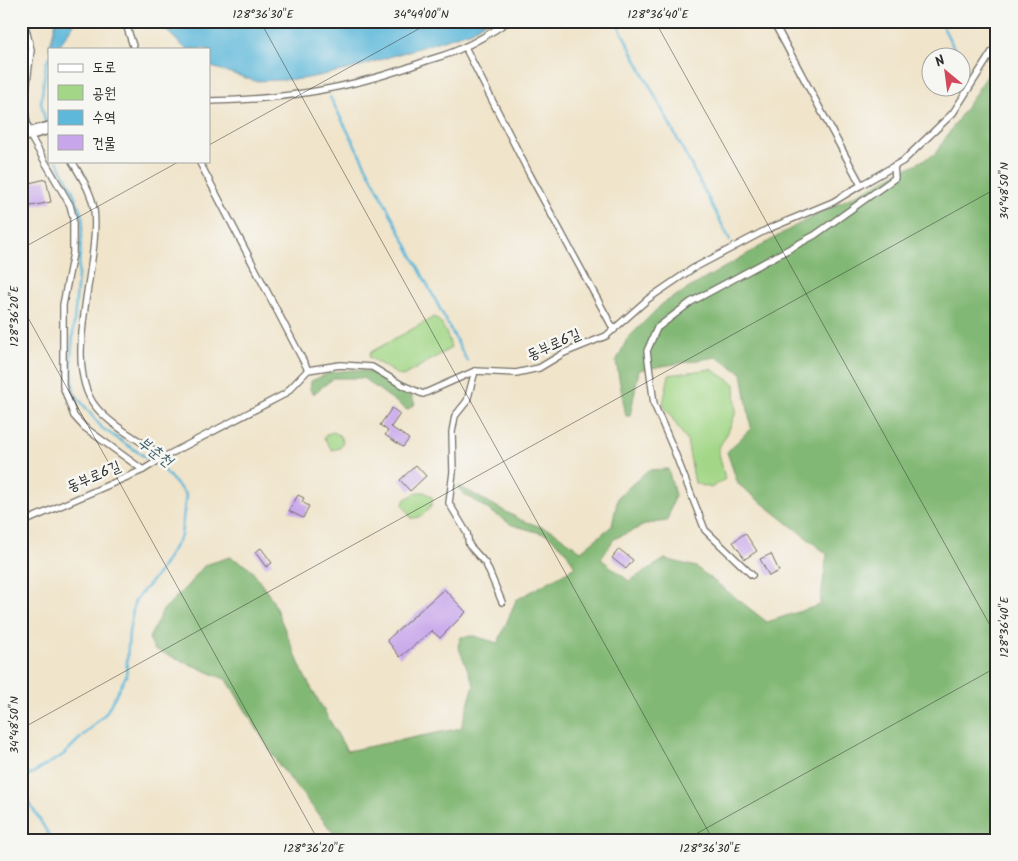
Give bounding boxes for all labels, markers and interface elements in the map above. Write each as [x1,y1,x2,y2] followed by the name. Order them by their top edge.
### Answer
[232,5,295,24] text: 128°36'30"E
[393,5,449,24] text: 34°49'00"N
[628,5,689,24] text: 128°36'40"E
[48,48,210,162] legend
[920,48,970,98] north arrow
[931,50,950,73] text: N
[92,56,116,80] text: 도로
[92,82,116,106] text: 공원
[92,106,116,130] text: 수역
[92,132,116,156] text: 건물
[995,162,1014,220] text: 34°48'50"N
[5,284,24,347] text: 128°36'20"E
[523,323,585,367] street label: 동부로6길
[132,430,180,475] water label: 부춘천
[63,455,125,499] street label: 동부로6길
[995,596,1014,657] text: 128°36'40"E
[5,696,24,754] text: 34°48'50"N
[283,839,346,858] text: 128°36'20"E
[679,839,742,858] text: 128°36'30"E

